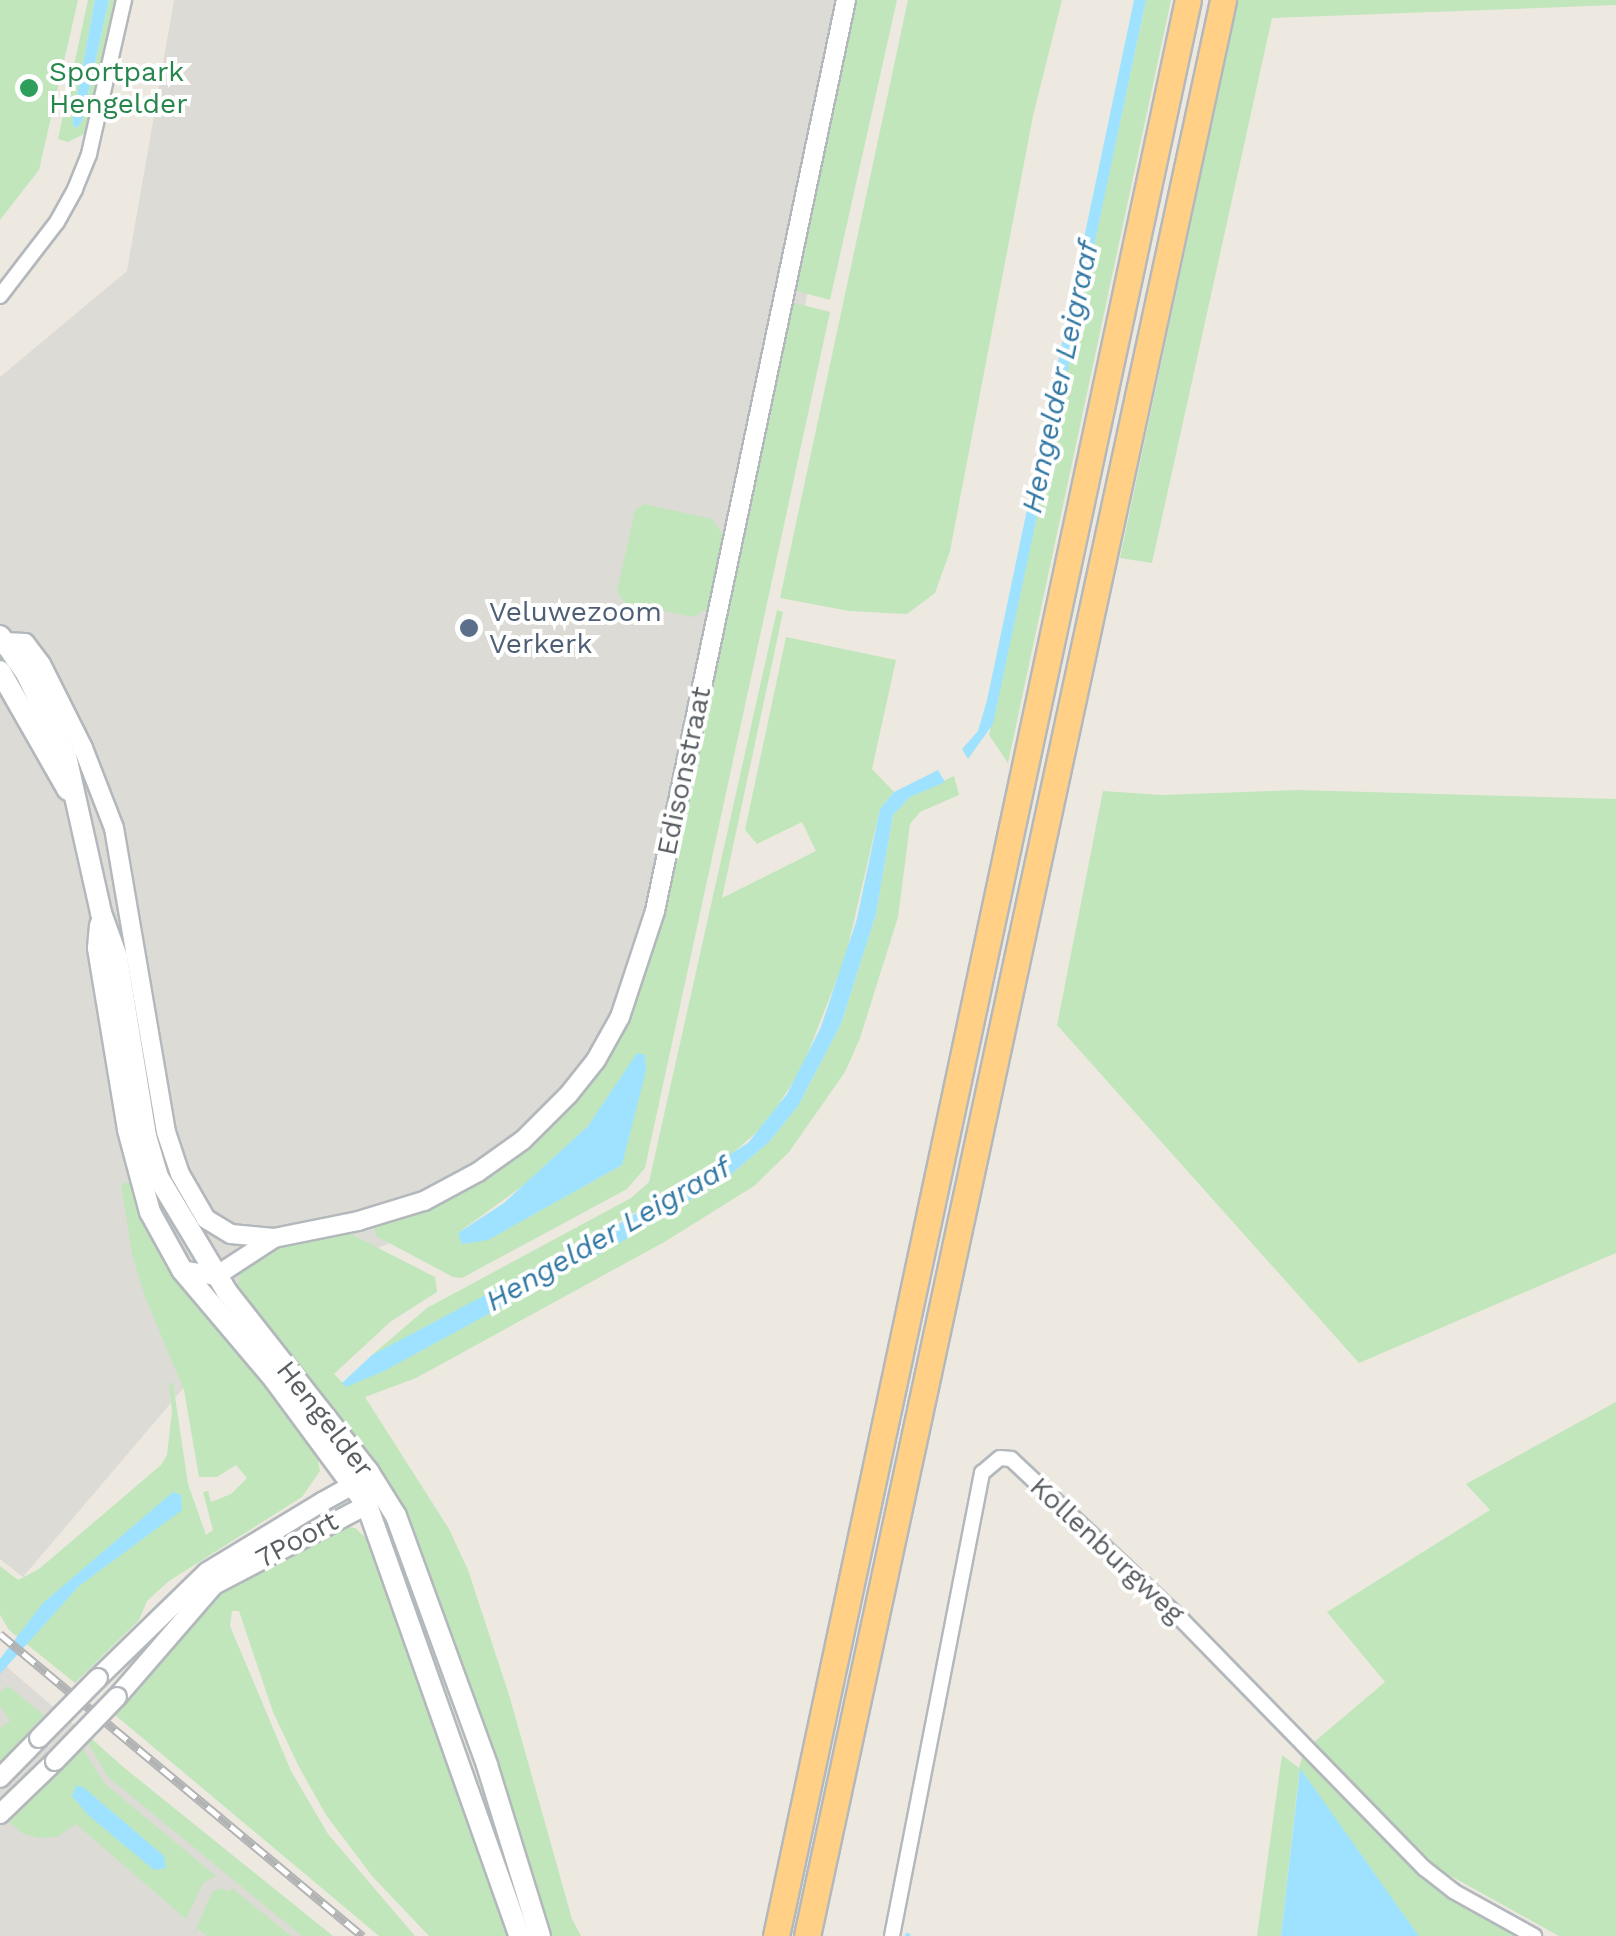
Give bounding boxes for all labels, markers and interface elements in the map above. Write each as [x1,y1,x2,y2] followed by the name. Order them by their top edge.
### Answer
[49,55,188,121] place label: Sportpark Hengelder
[18,77,40,99] marker: Sportpark Hengelder
[1013,237,1107,517] water label: Hengelder Leigraaf
[489,595,662,661] place label: Veluwezoom Verkerk
[458,617,480,639] marker: Veluwezoom Verkerk
[650,684,718,858] street label: Edisonstraat
[479,1149,737,1319] water label: Hengelder Leigraaf
[269,1354,381,1484] street label: Hengelder
[1023,1470,1191,1630] street label: Kollenburgweg
[250,1504,344,1576] street label: 7Poort

